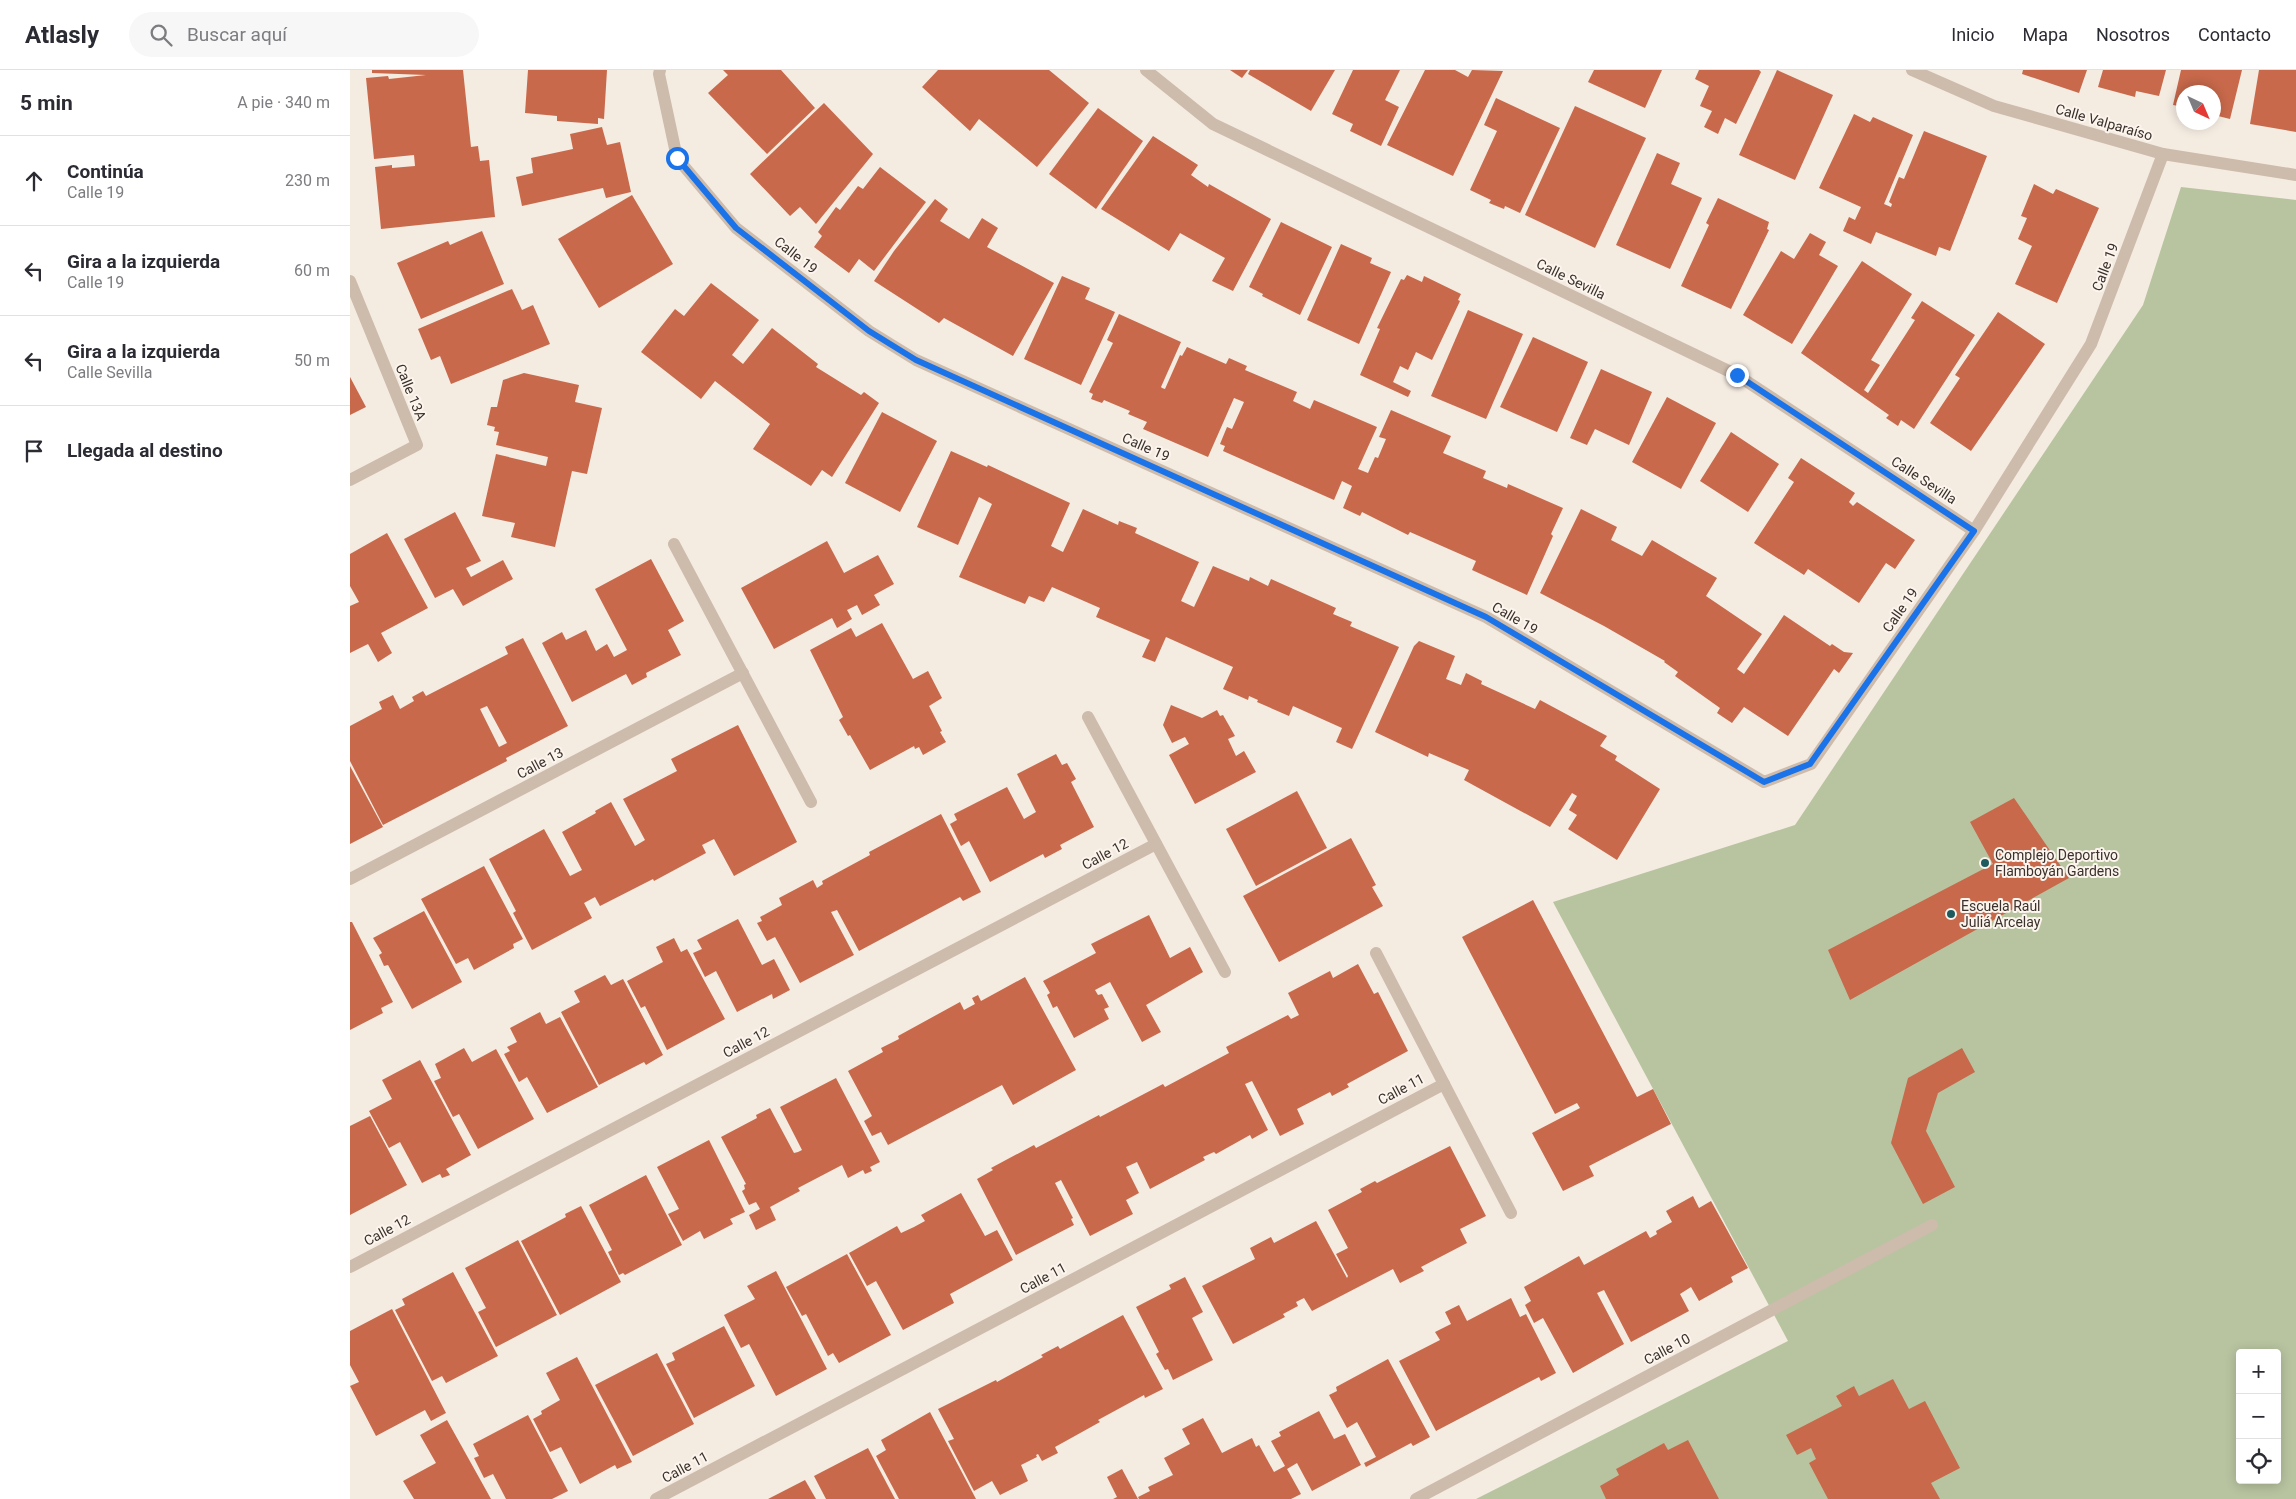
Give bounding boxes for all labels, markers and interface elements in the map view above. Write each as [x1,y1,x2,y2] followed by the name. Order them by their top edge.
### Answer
[129,12,479,57] search box
[25,21,99,49] text: Atlasly
[147,21,175,49] icon: search
[187,23,287,46] text: Buscar aquí
[1951,24,1995,45] text: Inicio
[2023,24,2068,45] text: Mapa
[2096,24,2170,45] text: Nosotros
[2198,24,2271,45] text: Contacto
[2176,85,2221,130] north arrow
[20,91,73,115] text: 5 min
[237,93,330,112] text: A pie · 340 m
[2054,100,2154,144] street label: Calle Valparaíso
[666,147,689,170] route start
[67,160,144,183] text: Continúa
[20,167,48,195] icon: ahead
[285,171,330,190] text: 230 m
[67,183,124,202] text: Calle 19
[771,233,821,277] street label: Calle 19
[2089,241,2121,293] street label: Calle 19
[67,250,220,273] text: Gira a la izquierda
[1534,255,1608,303] street label: Calle Sevilla
[20,257,48,285] icon: left
[294,261,330,280] text: 60 m
[67,273,124,292] text: Calle 19
[67,340,220,363] text: Gira a la izquierda
[20,347,48,375] icon: left
[294,351,330,370] text: 50 m
[392,362,430,422] street label: Calle 13A
[67,363,152,382] text: Calle Sevilla
[1726,364,1749,387] route end
[1120,429,1172,465] street label: Calle 19
[20,437,48,465] icon: arrive
[67,439,223,462] text: Llegada al destino
[1888,453,1960,507] street label: Calle Sevilla
[1879,585,1921,635] street label: Calle 19
[1489,599,1541,637] street label: Calle 19
[514,744,566,782] street label: Calle 13
[1079,835,1131,873] street label: Calle 12
[1995,847,2119,879] place label: Complejo Deportivo Flamboyán Gardens
[1979,857,1991,869] marker: Complejo Deportivo Flamboyán Gardens
[1961,898,2041,930] place label: Escuela Raúl Juliá Arcelay
[1945,908,1957,920] marker: Escuela Raúl Juliá Arcelay
[720,1023,772,1061] street label: Calle 12
[1375,1070,1427,1108] street label: Calle 11
[361,1211,413,1249] street label: Calle 12
[1017,1259,1069,1297] street label: Calle 11
[1641,1330,1693,1368] street label: Calle 10
[2236,1349,2281,1484] map controls
[2236,1349,2281,1394] button: +
[2236,1394,2281,1439] button: −
[2236,1439,2281,1484] button: locate
[659,1448,711,1486] street label: Calle 11

